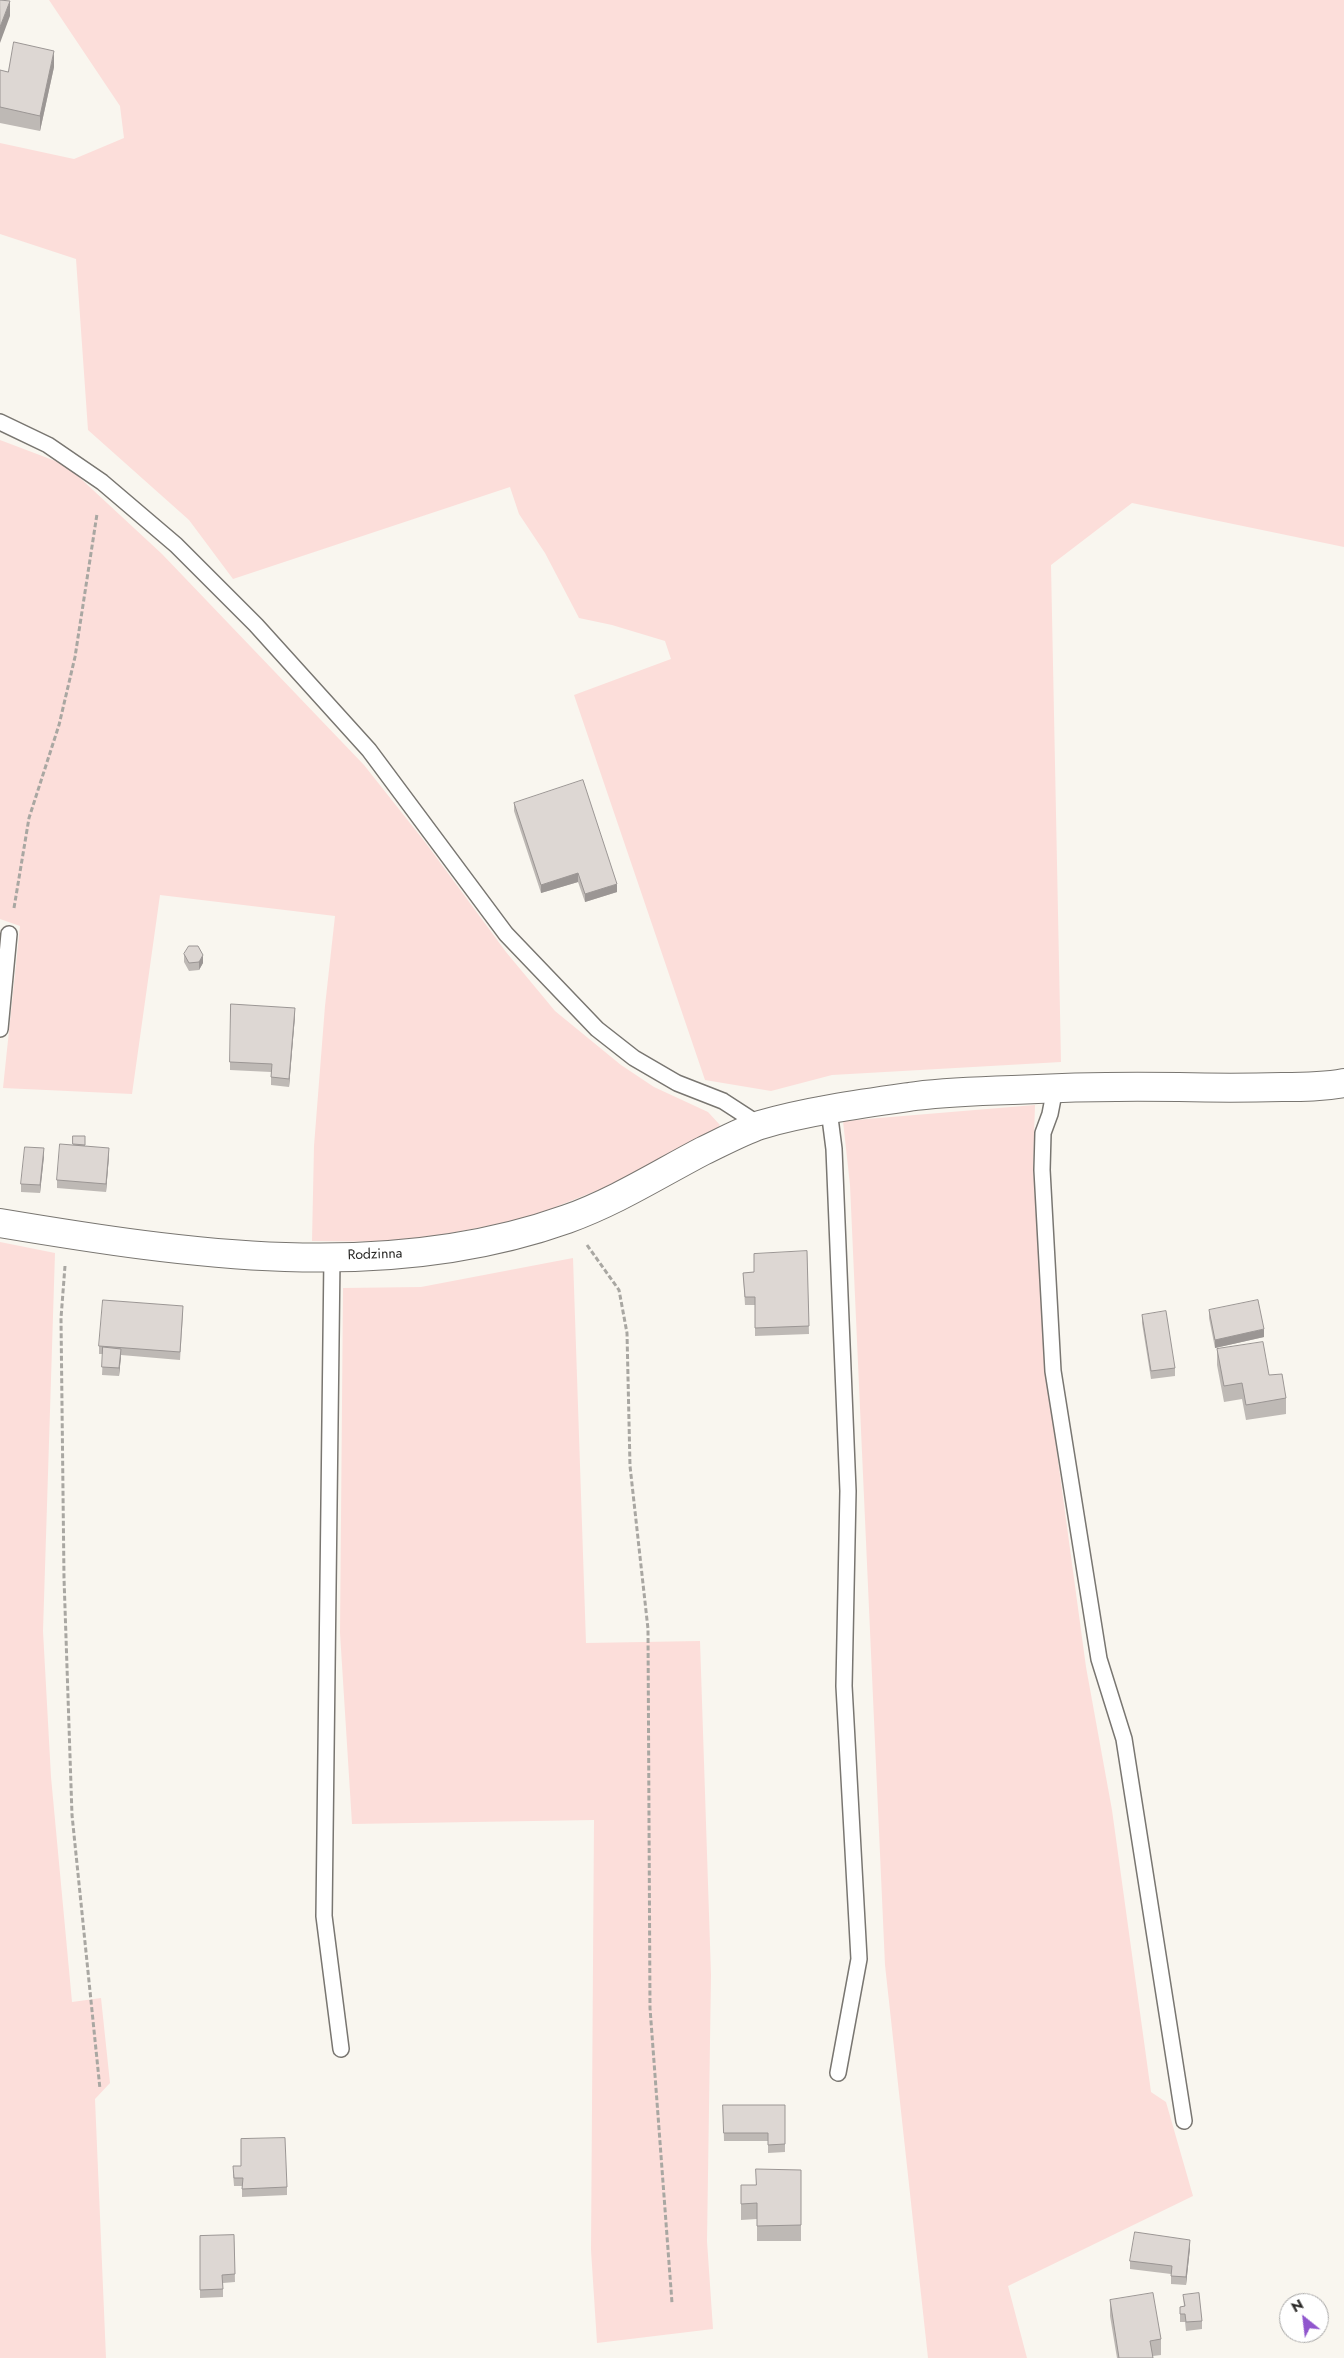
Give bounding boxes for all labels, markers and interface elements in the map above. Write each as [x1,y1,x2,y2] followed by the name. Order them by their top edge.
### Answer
[347,1246,403,1264] street label: Rodzinna
[1279,2293,1329,2343] north arrow
[1287,2294,1307,2317] text: N

